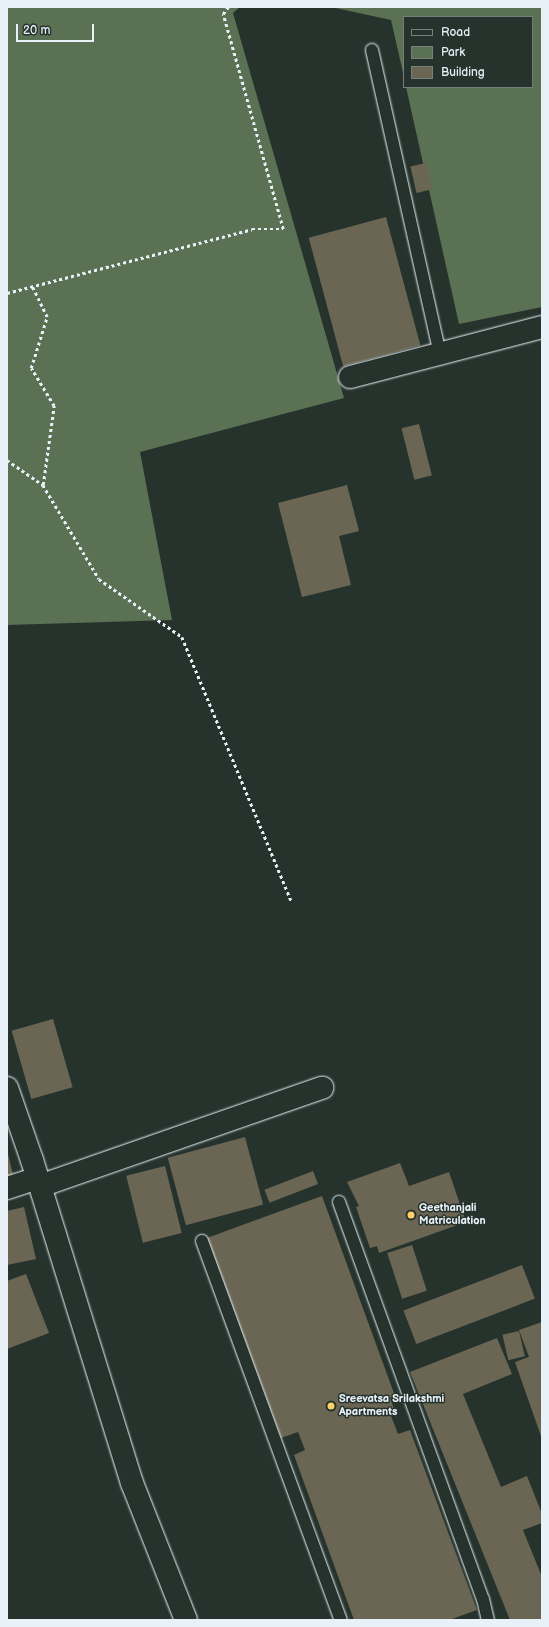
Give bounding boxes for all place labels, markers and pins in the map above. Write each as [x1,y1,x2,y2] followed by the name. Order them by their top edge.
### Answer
[419,1202,486,1228] place label: Geethanjali Matriculation
[406,1210,416,1220] marker: Geethanjali Matriculation
[339,1393,444,1419] place label: Sreevatsa Srilakshmi Apartments
[326,1401,336,1411] marker: Sreevatsa Srilakshmi Apartments

